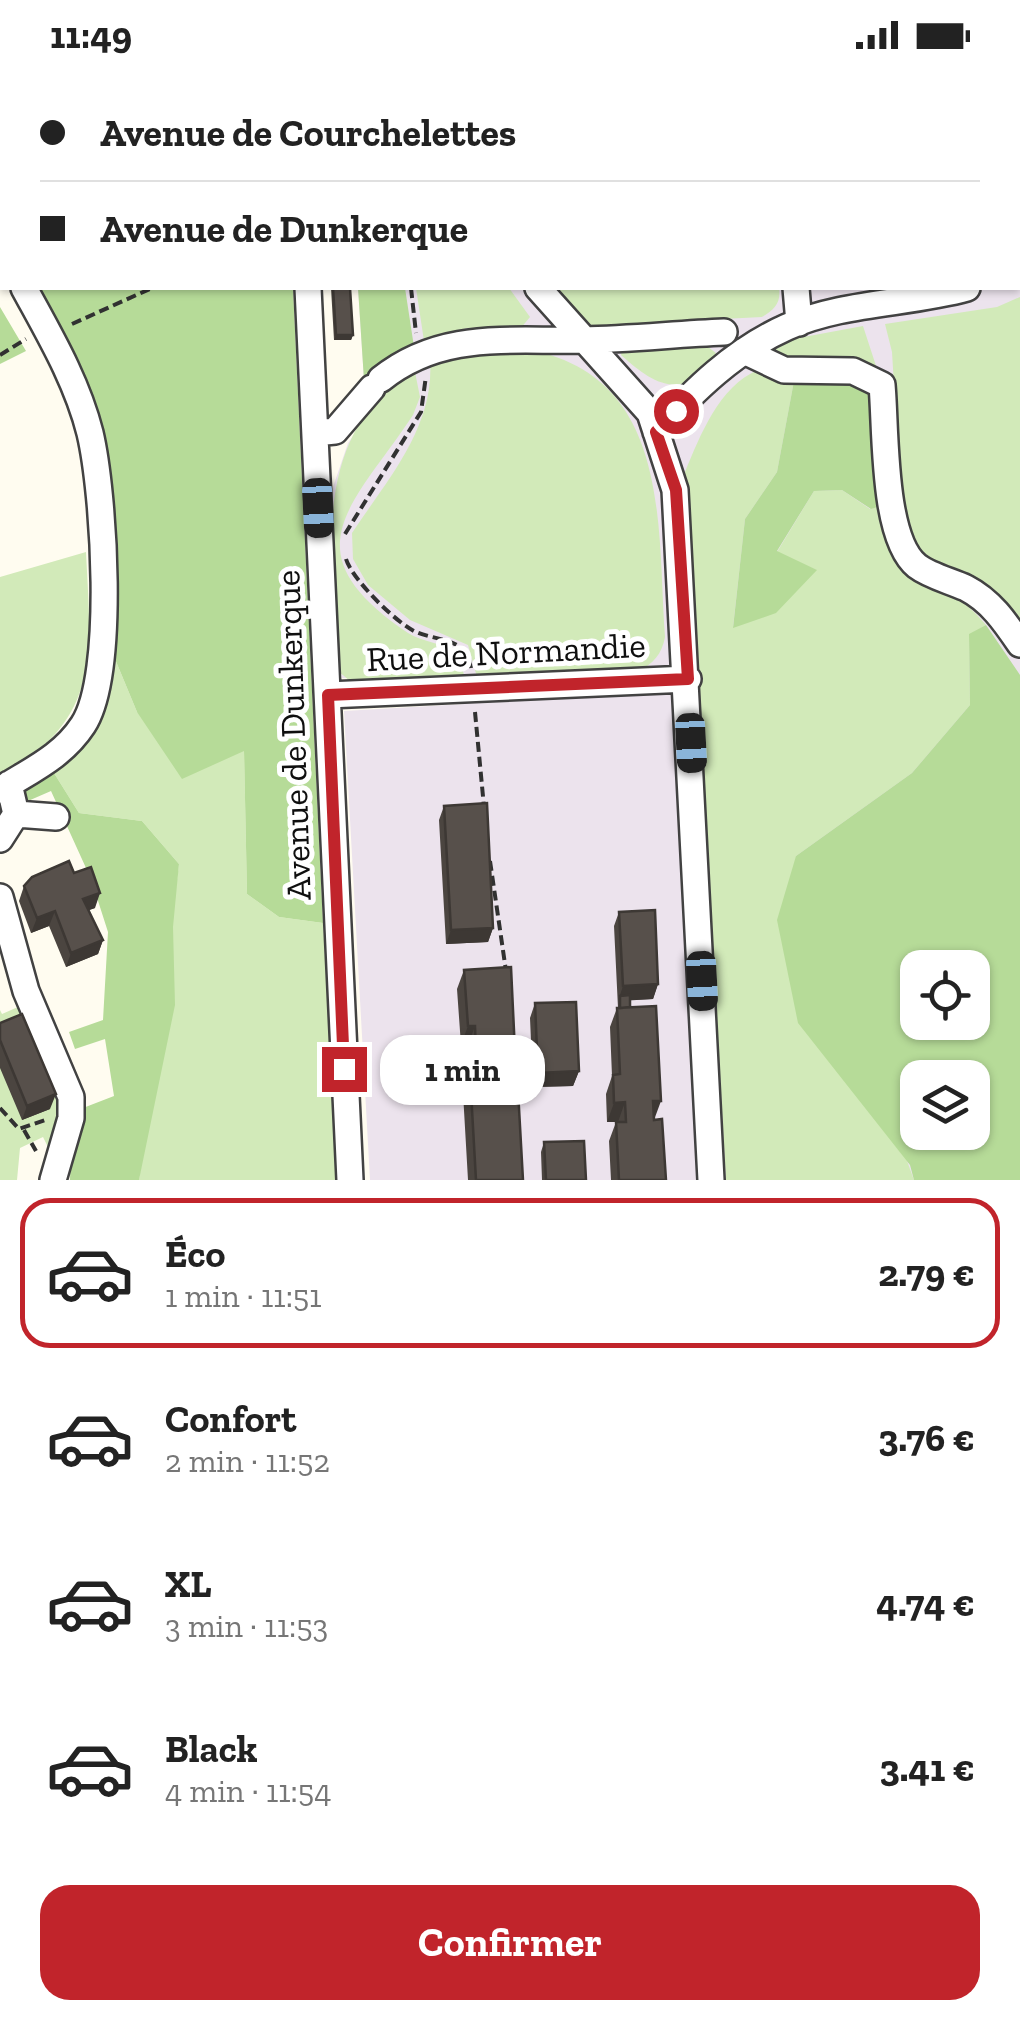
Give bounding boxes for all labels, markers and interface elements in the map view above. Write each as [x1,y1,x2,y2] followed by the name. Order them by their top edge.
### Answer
[50,12,132,58] text: 11:49
[100,110,516,156] text: Avenue de Courchelettes
[100,206,468,252] text: Avenue de Dunkerque
[654,389,699,434] route start
[301,477,335,539] car
[266,569,320,901] street label: Avenue de Dunkerque
[365,624,647,680] street label: Rue de Normandie
[674,712,708,774] car
[685,950,719,1012] car
[900,950,990,1150] map controls
[900,950,990,1040] button: locate
[379,1034,544,1104] callout: 1 min
[322,1047,367,1092] route end
[425,1051,500,1089] text: 1 min
[900,1060,990,1150] button: layers
[45,1228,135,1318] icon: car
[165,1231,225,1277] text: Éco
[878,1250,975,1296] text: 2.79 €
[165,1277,322,1315] text: 1 min · 11:51
[45,1393,135,1483] icon: car
[165,1396,296,1442] text: Confort
[878,1415,975,1461] text: 3.76 €
[165,1442,330,1480] text: 2 min · 11:52
[45,1558,135,1648] icon: car
[165,1561,212,1607] text: XL
[876,1580,975,1626] text: 4.74 €
[165,1607,328,1645] text: 3 min · 11:53
[45,1723,135,1813] icon: car
[165,1726,258,1772] text: Black
[879,1745,975,1791] text: 3.41 €
[165,1772,331,1810] text: 4 min · 11:54
[40,1885,980,2000] button: Confirmer

